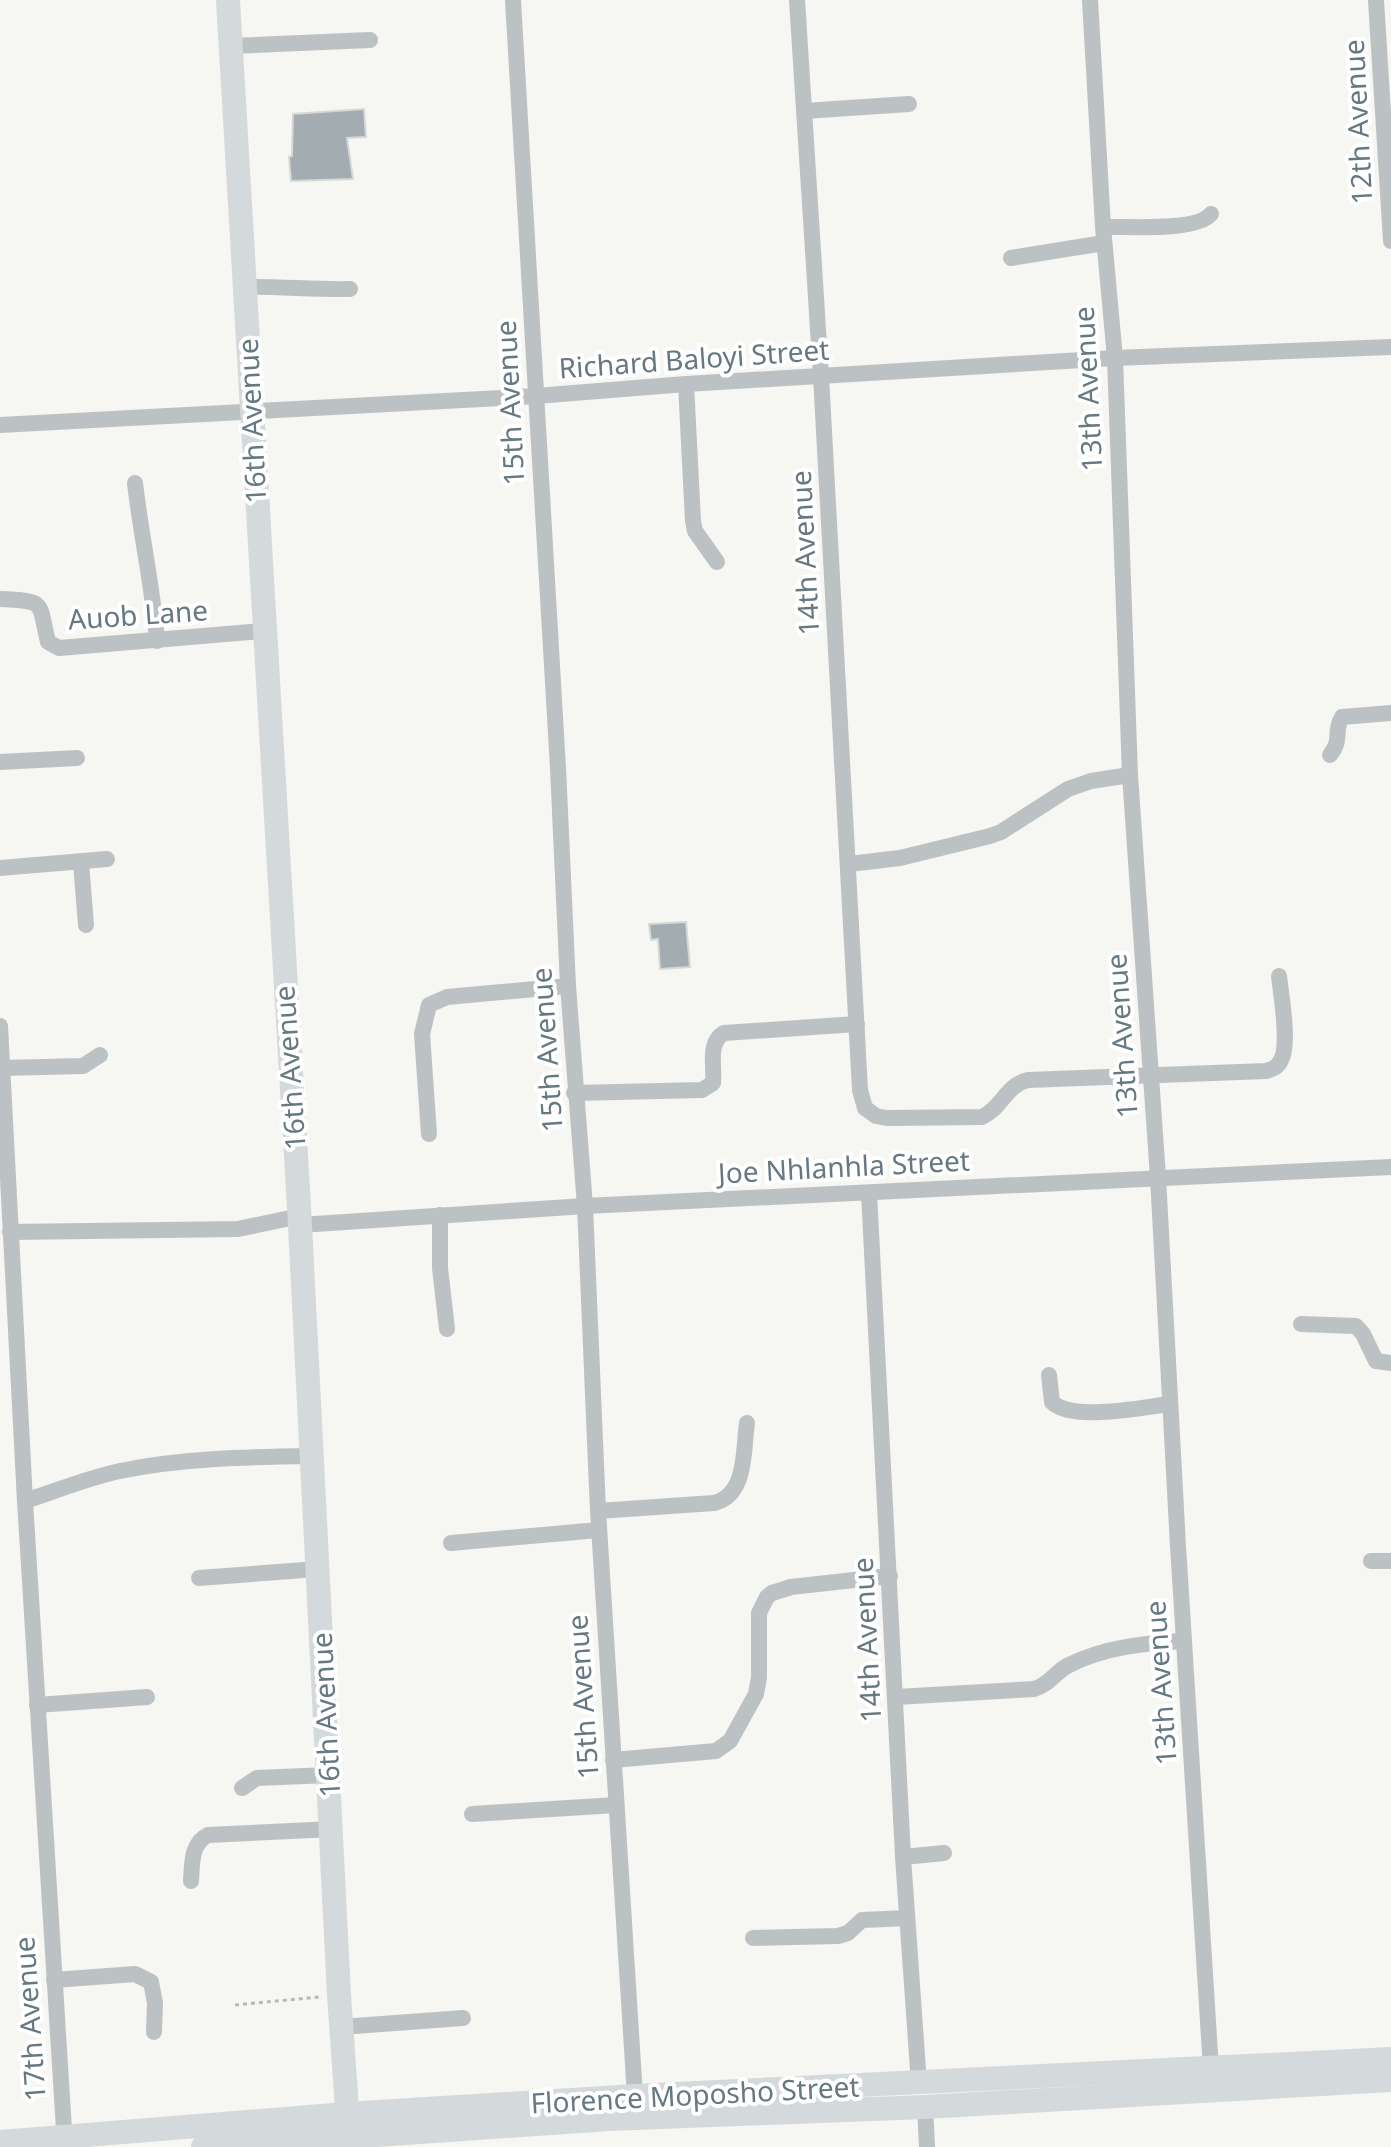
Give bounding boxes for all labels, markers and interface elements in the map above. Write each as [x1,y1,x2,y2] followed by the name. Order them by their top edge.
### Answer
[1334,39,1380,205] street label: 12th Avenue
[1064,306,1110,472] street label: 13th Avenue
[486,320,532,486] street label: 15th Avenue
[557,330,830,386] street label: Richard Baloyi Street
[228,338,274,504] street label: 16th Avenue
[781,470,827,636] street label: 14th Avenue
[67,590,209,638] street label: Auob Lane
[1096,952,1146,1120] street label: 13th Avenue
[521,966,571,1134] street label: 15th Avenue
[264,984,314,1152] street label: 16th Avenue
[714,1140,971,1192] street label: Joe Nhlanhla Street
[843,1557,889,1723] street label: 14th Avenue
[1135,1599,1185,1767] street label: 13th Avenue
[557,1613,607,1781] street label: 15th Avenue
[302,1632,348,1798] street label: 16th Avenue
[4,1935,54,2103] street label: 17th Avenue
[530,2066,860,2122] street label: Florence Moposho Street

